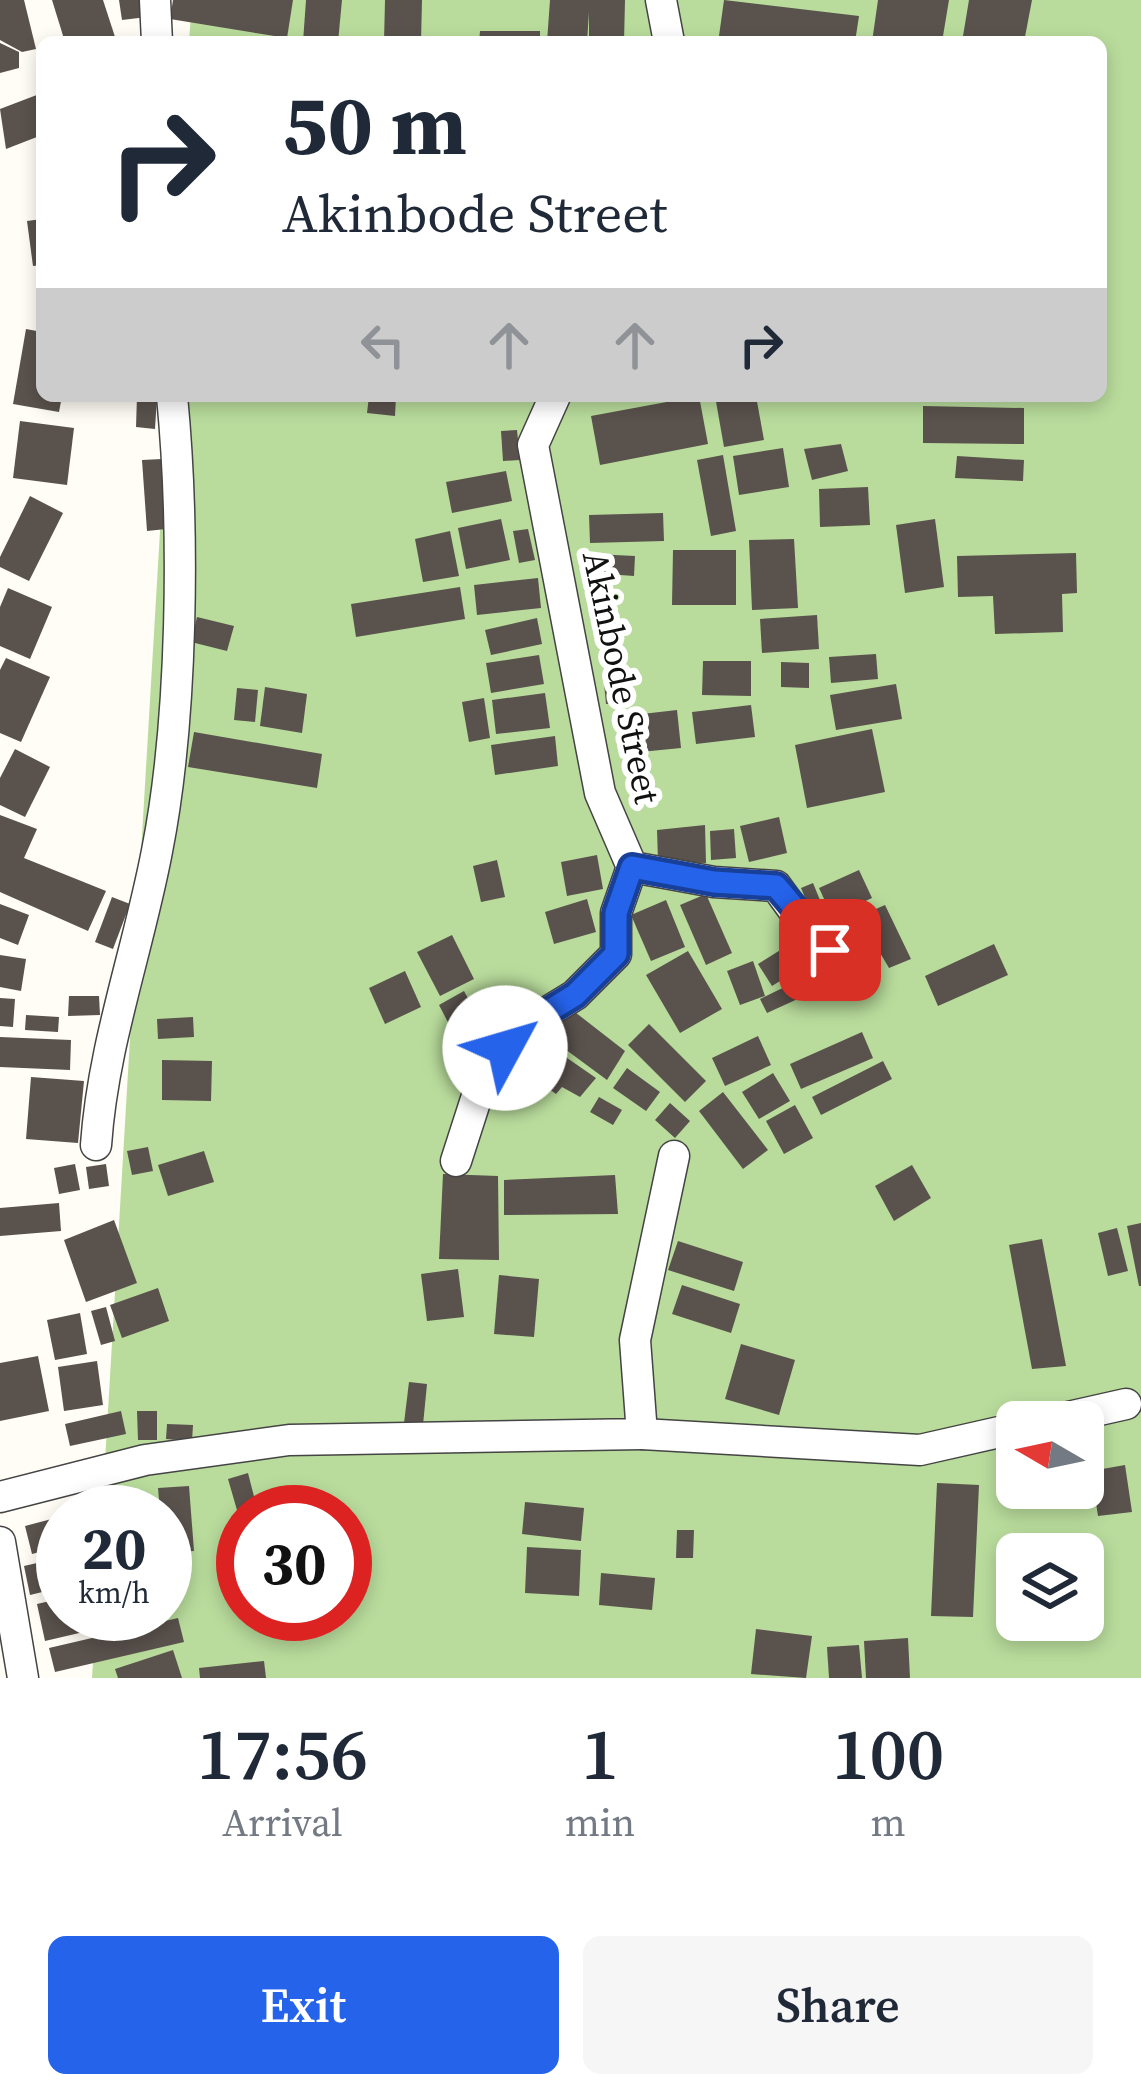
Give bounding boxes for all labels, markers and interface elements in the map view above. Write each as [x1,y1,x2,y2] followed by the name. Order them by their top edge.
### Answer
[282,67,467,182] text: 50 m
[84,84,240,240] icon: right
[282,176,667,250] text: Akinbode Street
[350,312,416,378] icon: left
[476,312,542,378] icon: ahead
[602,312,668,378] icon: ahead
[728,312,794,378] icon: right
[571,546,672,808] street label: Akinbode Street
[779,899,881,1001] pin
[797,917,863,983] icon: arrive
[442,985,568,1111] position arrow
[996,1401,1104,1509] north arrow
[996,1401,1104,1641] map controls
[216,1485,372,1641] speed limit sign: 30
[81,1507,147,1589] text: 20
[996,1533,1104,1641] button: layers
[78,1572,150,1613] text: km/h
[197,1704,368,1803] text: 17:56
[581,1704,619,1803] text: 1
[832,1704,944,1803] text: 100
[222,1796,343,1849] text: Arrival
[565,1796,635,1849] text: min
[871,1796,906,1849] text: m
[48,1936,559,2074] button: Exit
[583,1936,1093,2074] button: Share

